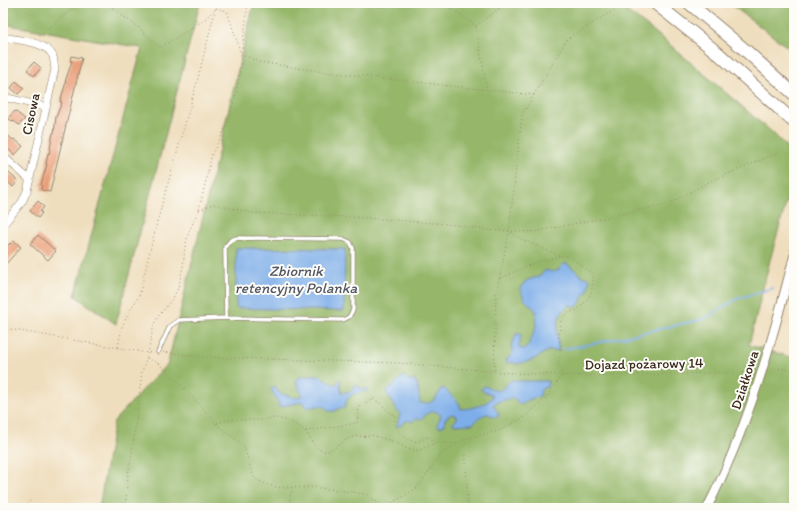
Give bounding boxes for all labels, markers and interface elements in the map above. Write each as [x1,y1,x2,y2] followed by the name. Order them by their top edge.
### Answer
[18,91,44,137] street label: Cisowa
[235,262,357,297] water label: Zbiornik retencyjny Polanka
[727,348,763,412] street label: Działkowa
[584,354,704,374] street label: Dojazd pożarowy 14

